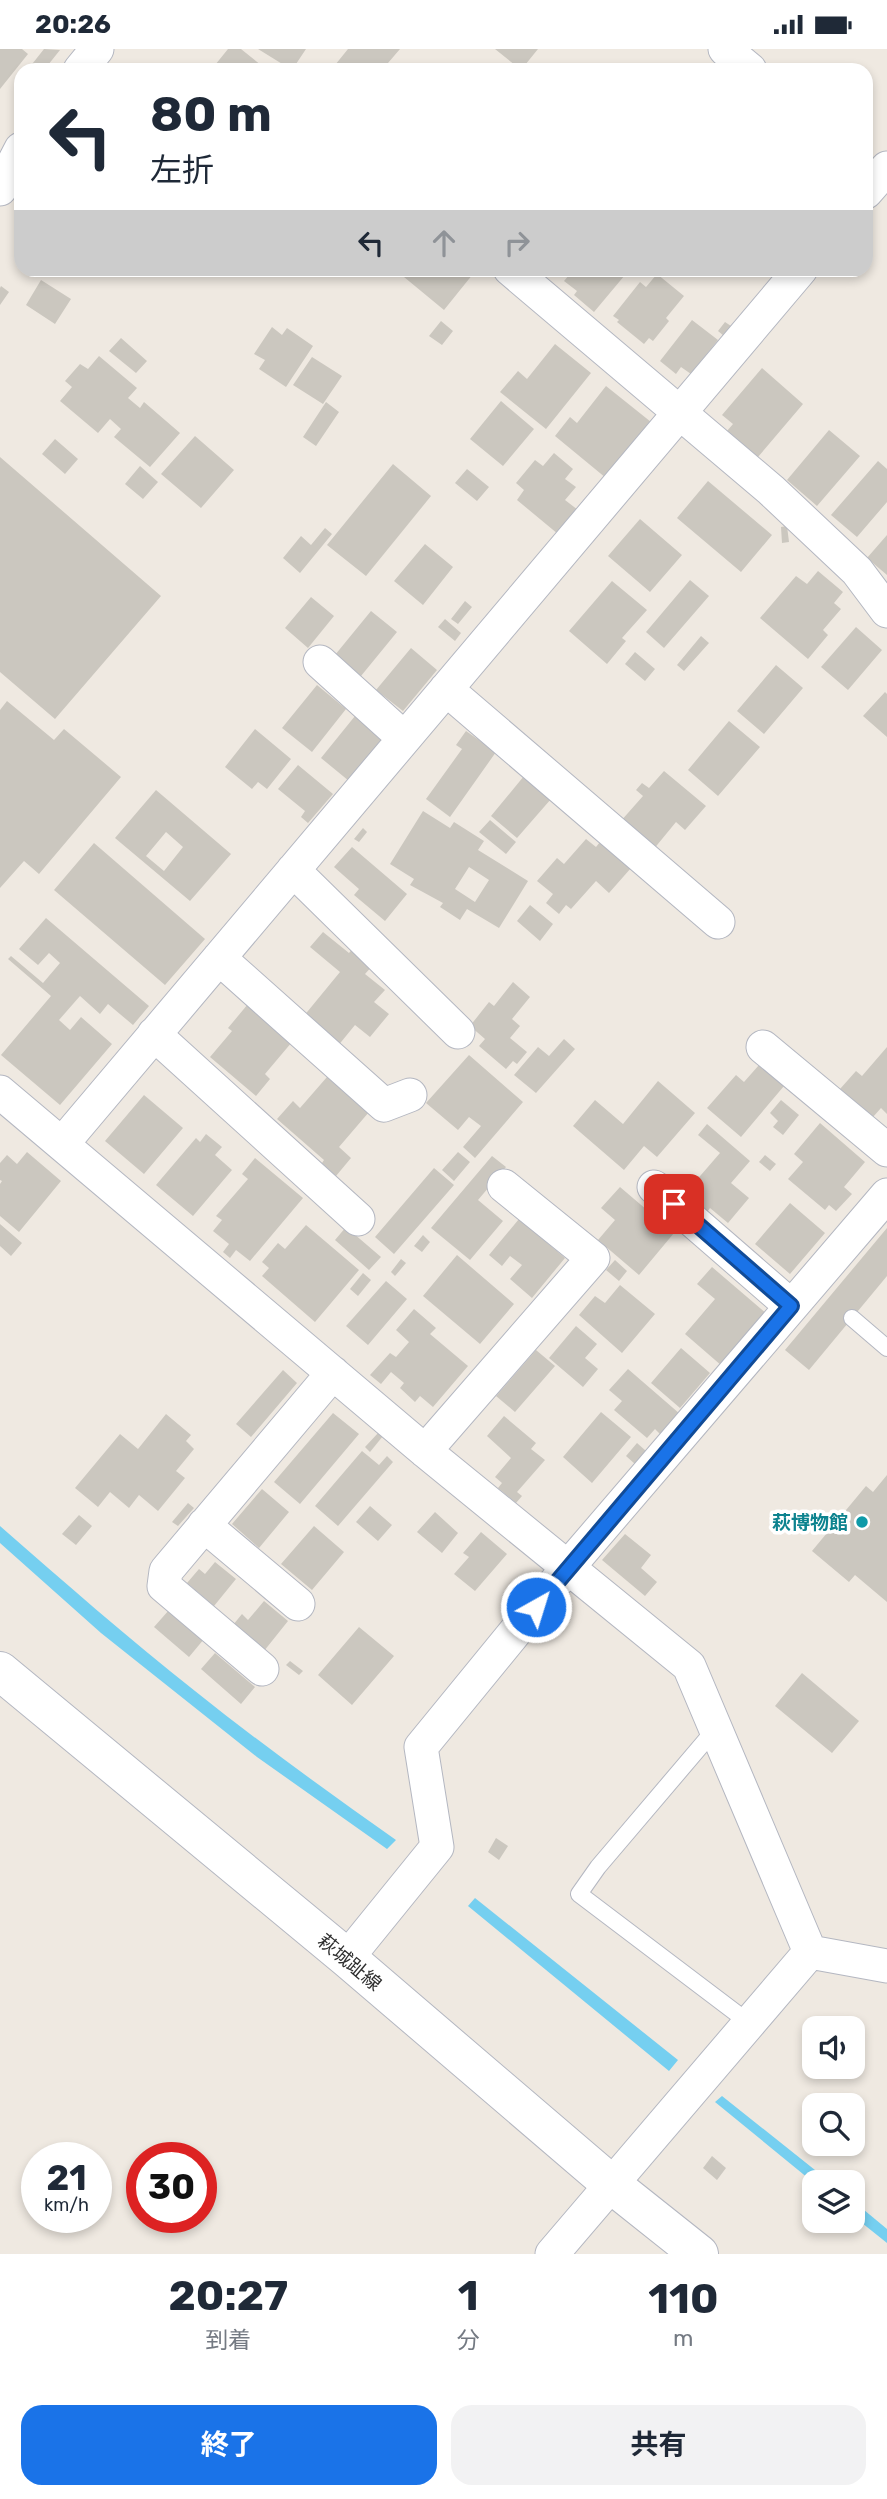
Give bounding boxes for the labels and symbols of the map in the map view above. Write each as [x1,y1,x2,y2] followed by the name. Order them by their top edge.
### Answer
[644,1174,704,1234] pin
[772,1511,848,1534] place label: 萩博物館
[854,1514,870,1530] marker: 萩博物館
[499,1570,573,1644] position arrow
[313,1929,386,1996] street label: 萩城趾線
[126,2142,217,2233] speed limit sign: 30

